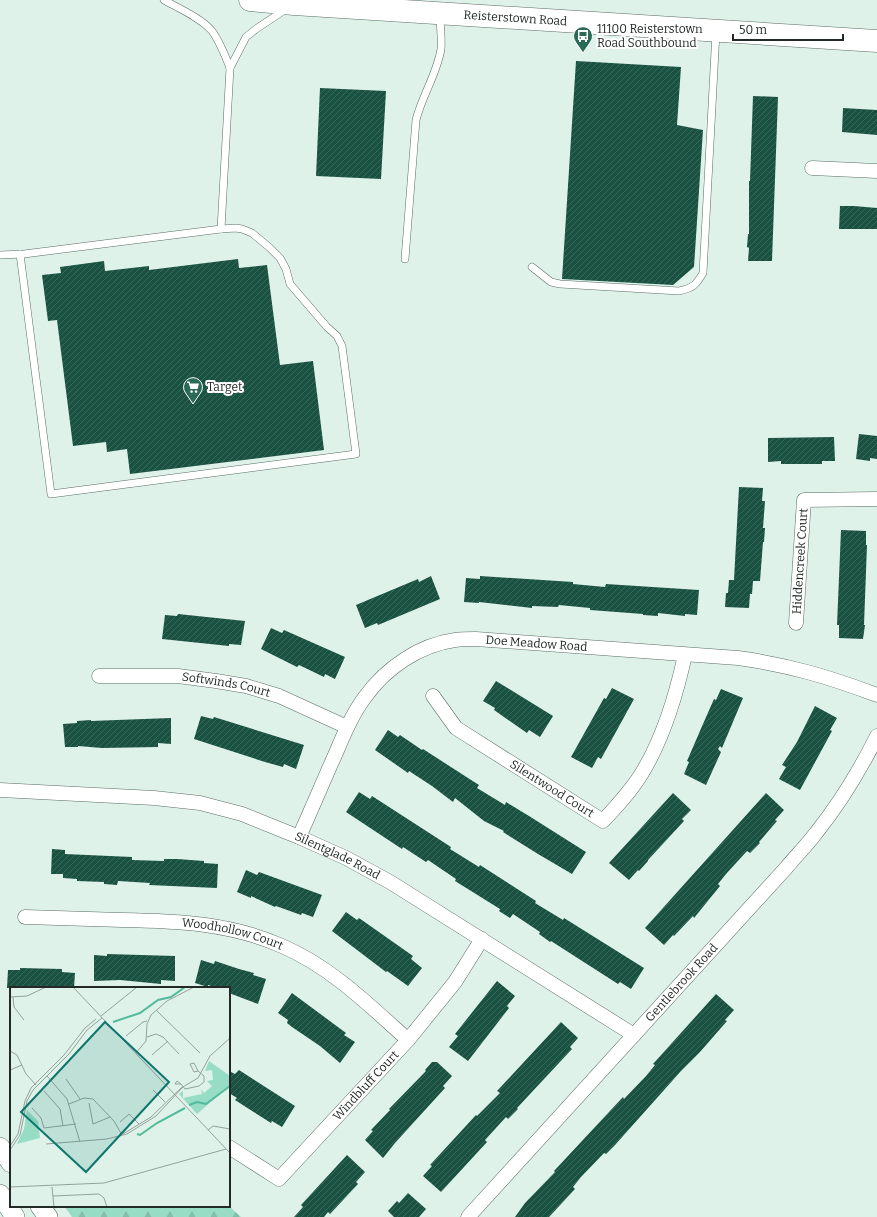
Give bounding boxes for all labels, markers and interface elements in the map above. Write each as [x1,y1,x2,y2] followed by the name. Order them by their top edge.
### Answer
[463,8,568,28] street label: Reisterstown Road
[733,16,843,42] scale bar
[597,22,703,50] place label: 11100 Reisterstown Road Southbound
[739,23,768,37] text: 50 m
[572,25,594,53] bus stop icon: 11100 Reisterstown Road Southbound
[182,376,204,404] supermarket icon: Target
[207,380,243,394] place label: Target
[790,507,811,615] street label: Hiddencreek Court
[485,633,588,654] street label: Doe Meadow Road
[181,670,273,700] street label: Softwinds Court
[507,757,597,821] street label: Silentwood Court
[293,829,382,882] street label: Silentglade Road
[181,915,286,953] street label: Woodhollow Court
[642,941,721,1025] street label: Gentlebrook Road
[10,987,230,1207] inset map
[330,1047,402,1123] street label: Windbluff Court

